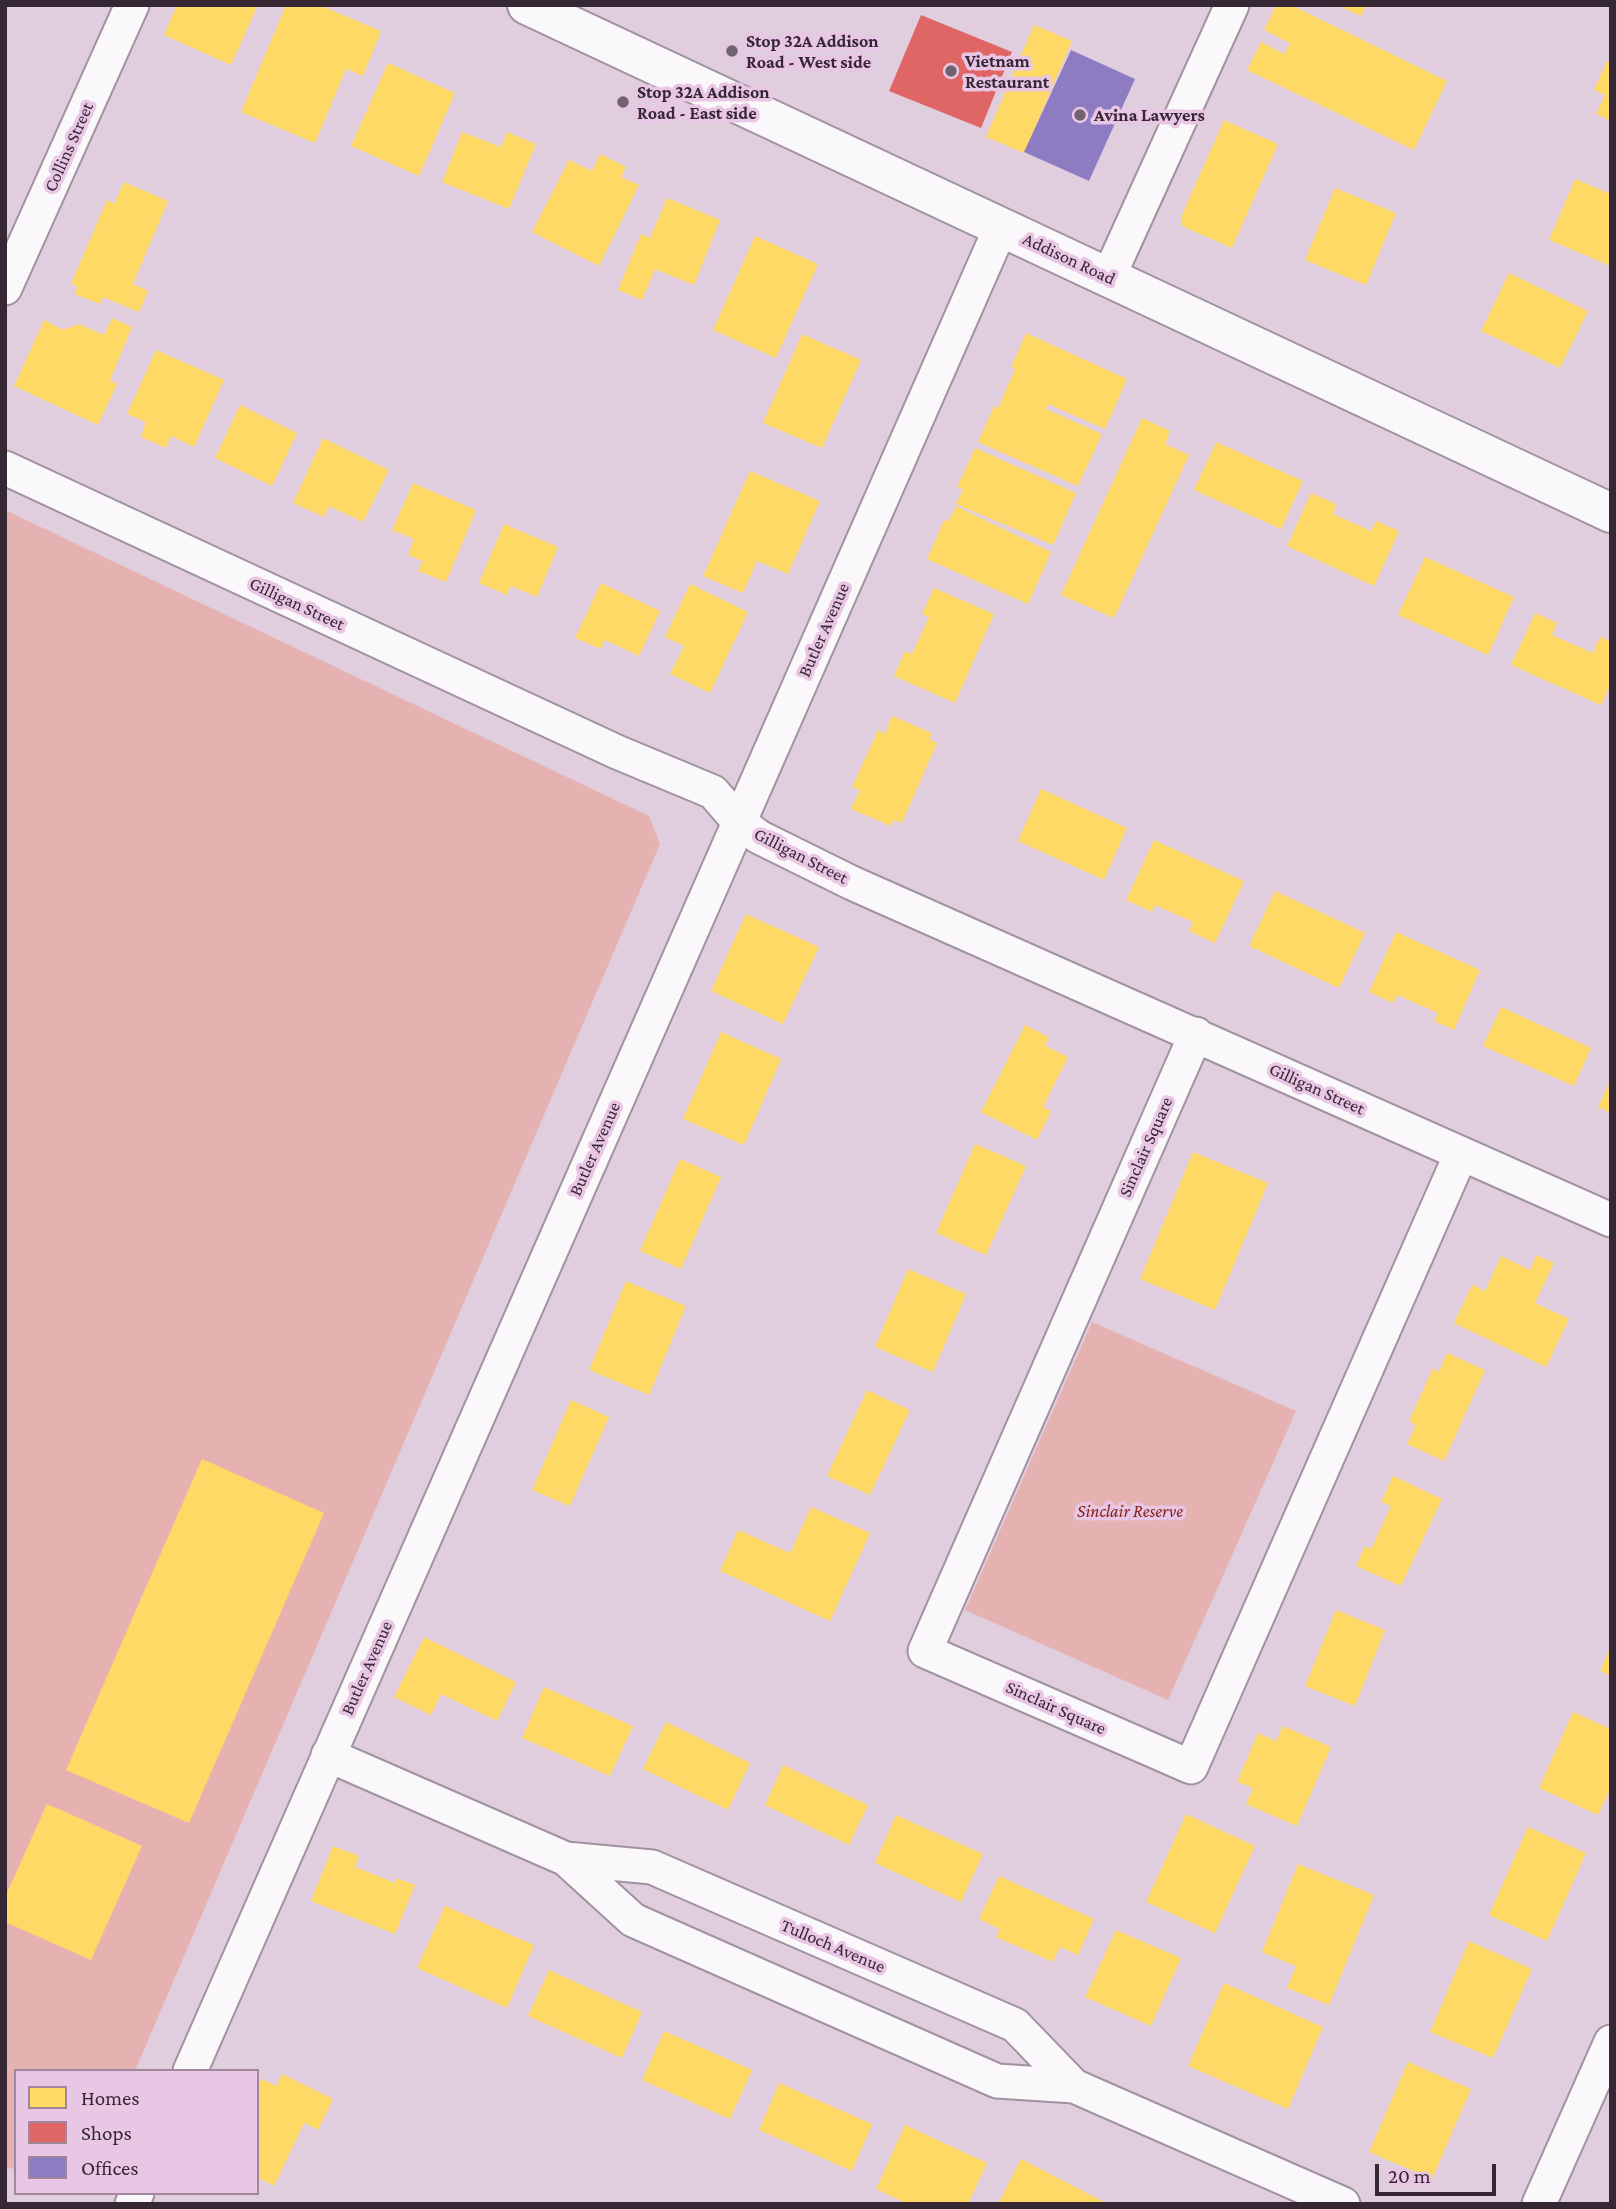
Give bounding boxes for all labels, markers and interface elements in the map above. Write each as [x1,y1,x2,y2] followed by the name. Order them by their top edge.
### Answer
[746,30,879,72] place label: Stop 32A Addison Road - West side
[724,43,740,59] marker: Stop 32A Addison Road - West side
[965,50,1049,92] place label: Vietnam Restaurant
[943,63,959,79] marker: Vietnam Restaurant
[637,81,770,124] place label: Stop 32A Addison Road - East side
[615,94,631,110] marker: Stop 32A Addison Road - East side
[40,99,98,195] street label: Collins Street
[1094,104,1205,126] place label: Avina Lawyers
[1072,107,1088,123] marker: Avina Lawyers
[1019,228,1119,290] street label: Addison Road
[246,573,348,635] street label: Gilligan Street
[794,580,854,680] street label: Butler Avenue
[750,823,852,889] street label: Gilligan Street
[1266,1058,1368,1120] street label: Gilligan Street
[1114,1094,1178,1200] street label: Sinclair Square
[565,1099,625,1199] street label: Butler Avenue
[1077,1500,1183,1522] park label: Sinclair Reserve
[337,1618,397,1718] street label: Butler Avenue
[1003,1676,1109,1740] street label: Sinclair Square
[778,1914,888,1978] street label: Tulloch Avenue
[14,2069,259,2195] legend
[81,2086,140,2110] text: Homes
[81,2121,132,2145] text: Shops
[1378,2150,1499,2194] scale bar
[81,2156,139,2180] text: Offices
[1388,2164,1431,2188] text: 20 m

